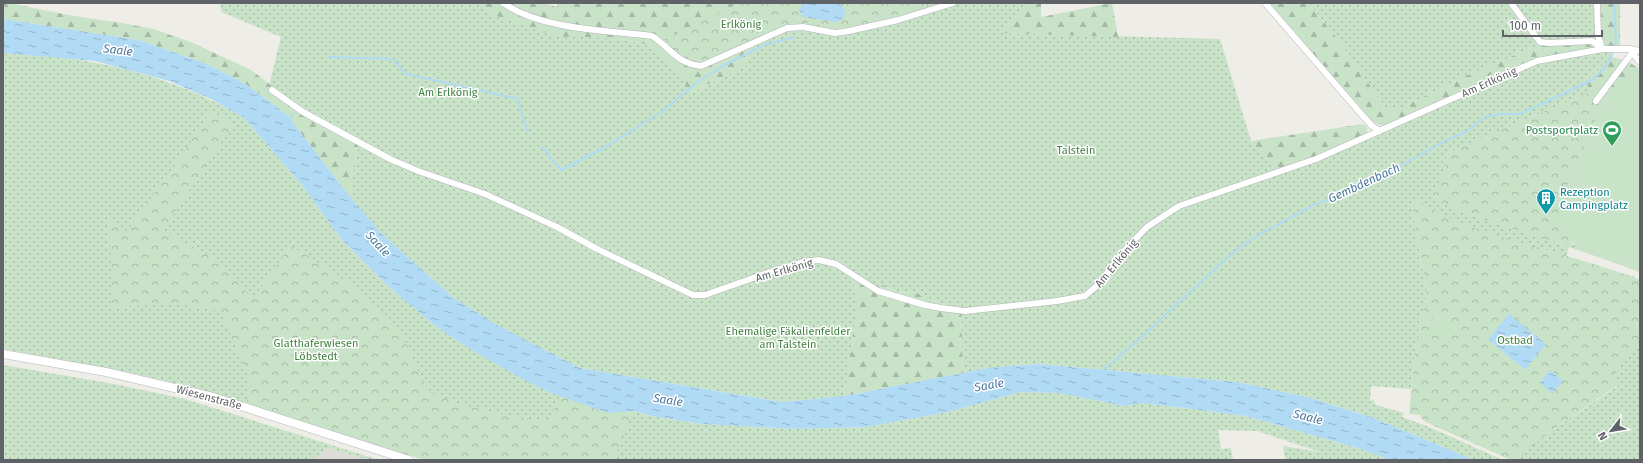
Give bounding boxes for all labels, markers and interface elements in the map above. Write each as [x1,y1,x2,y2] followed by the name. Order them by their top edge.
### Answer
[1503,12,1602,38] scale bar
[721,18,762,31] park label: Erlkönig
[1509,19,1541,33] text: 100 m
[101,41,134,59] water label: Saale
[1460,64,1519,100] street label: Am Erlkönig
[418,86,478,99] park label: Am Erlkönig
[1601,119,1623,147] sports icon: Postsportplatz
[1526,124,1598,137] place label: Postsportplatz
[1057,144,1095,157] park label: Talstein
[1326,160,1402,206] water label: Gembdenbach
[1560,186,1628,212] place label: Rezeption Campingplatz
[1535,187,1557,215] building icon: Rezeption Campingplatz
[362,228,393,260] water label: Saale
[1092,236,1141,290] street label: Am Erlkönig
[754,256,815,285] street label: Am Erlkönig
[726,325,851,351] park label: Ehemalige Fäkalienfelder am Talstein
[1497,334,1533,347] park label: Ostbad
[274,337,358,363] park label: Glatthaferwiesen Löbstedt
[972,376,1005,395] water label: Saale
[175,383,243,412] street label: Wiesenstraße
[651,391,684,409] water label: Saale
[1291,406,1324,427] water label: Saale
[1591,411,1631,451] north arrow
[1595,429,1610,442] text: N

